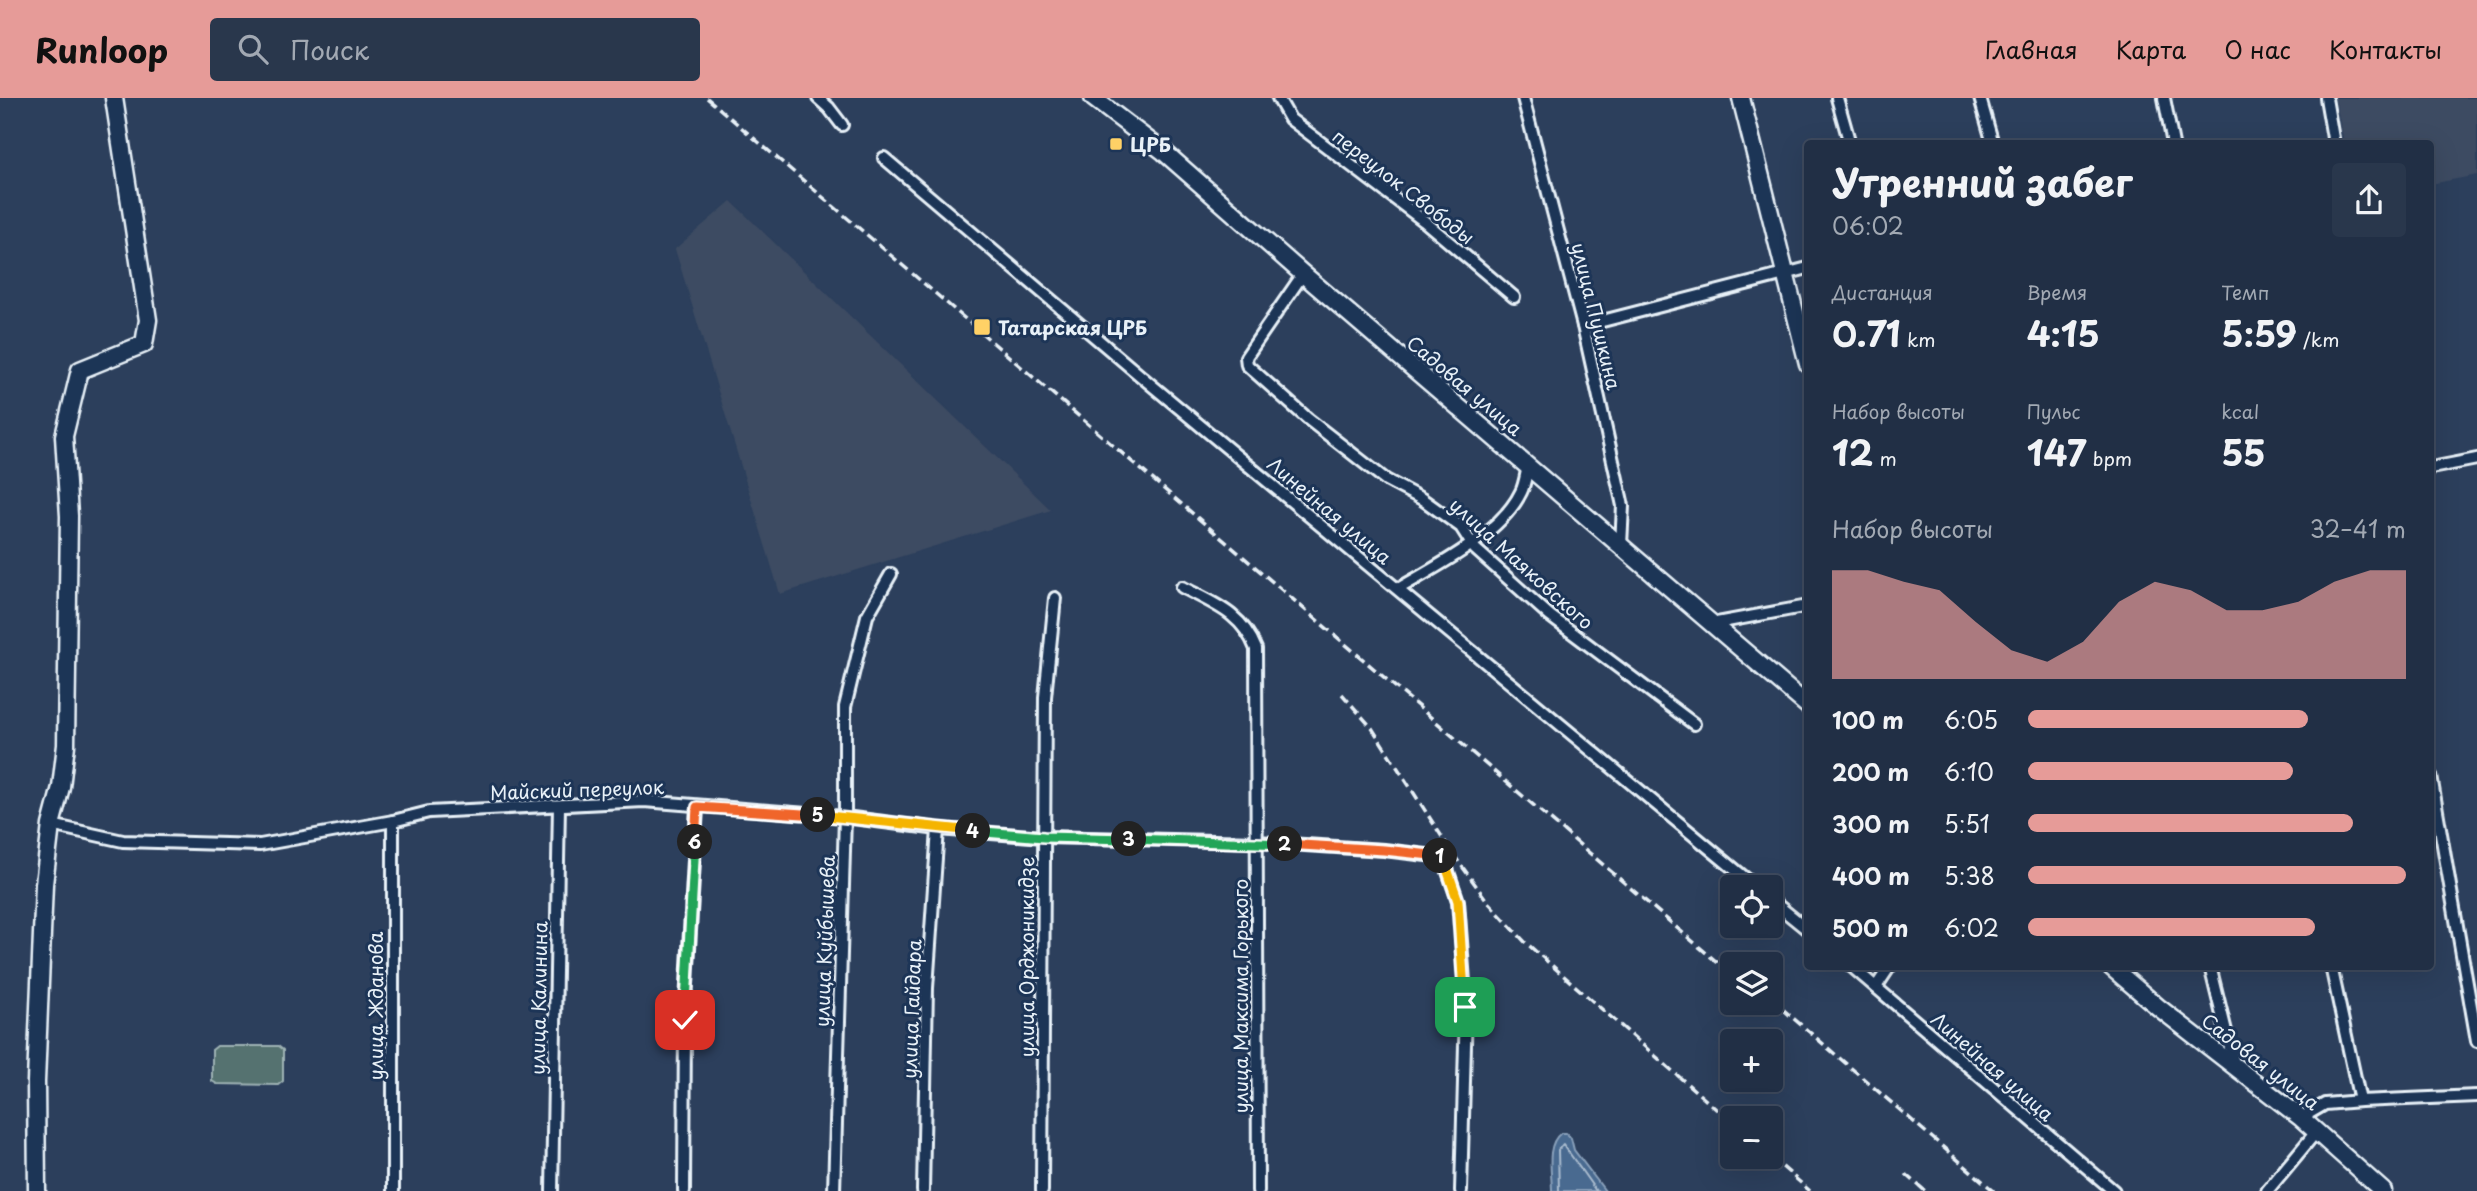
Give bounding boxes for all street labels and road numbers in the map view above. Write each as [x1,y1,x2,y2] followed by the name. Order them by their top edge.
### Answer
[1327,122,1481,250] street label: переулок Свободы
[1565,239,1629,393] street label: улица Пушкина
[1401,328,1529,442] street label: Садовая улица
[1262,450,1398,570] street label: Линейная улица
[1444,491,1600,635] street label: улица Маяковского
[489,772,665,806] street label: Майский переулок
[807,854,841,1027] street label: улица Куйбышева
[1012,857,1040,1057] street label: улица Орджоникидзе
[1226,879,1254,1113] street label: улица Максима Горького
[523,921,553,1075] street label: улица Калинина
[361,932,389,1080] street label: улица Жданова
[895,939,927,1079] street label: улица Гайдара
[1926,1005,2060,1127] street label: Линейная улица
[2196,1006,2326,1116] street label: Садовая улица

